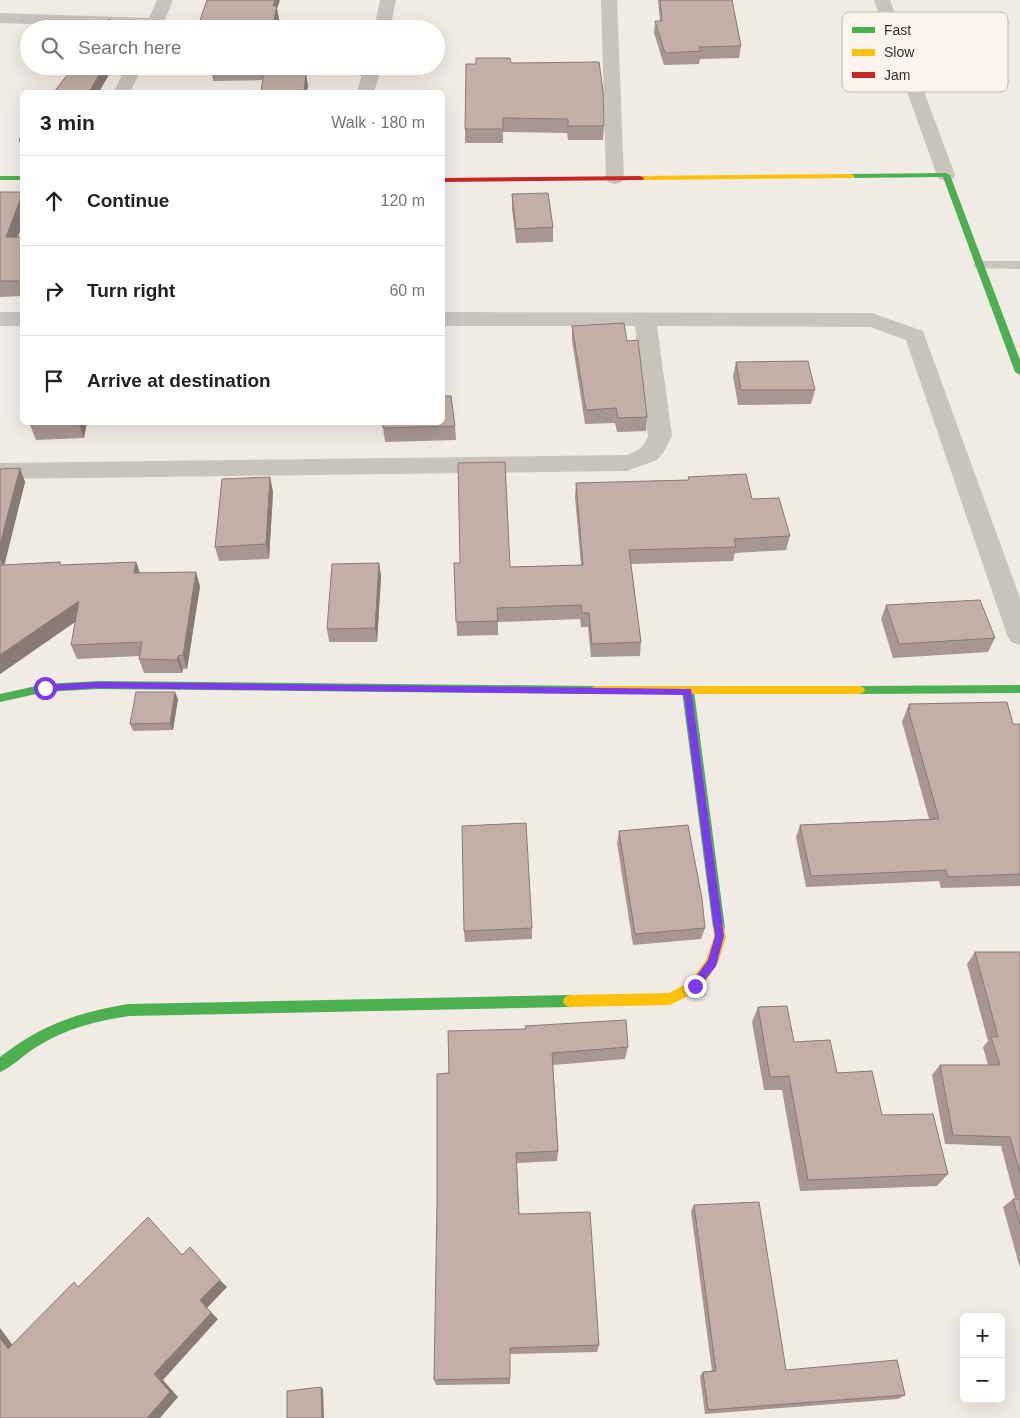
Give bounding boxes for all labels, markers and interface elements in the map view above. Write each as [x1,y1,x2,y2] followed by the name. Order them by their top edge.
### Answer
[842,12,1008,92] legend
[20,20,445,75] search box
[884,22,911,38] text: Fast
[38,34,66,62] icon: search
[78,37,182,58] text: Search here
[884,44,915,60] text: Slow
[884,67,910,83] text: Jam
[40,111,95,134] text: 3 min
[331,114,425,131] text: Walk · 180 m
[40,187,68,215] icon: ahead
[87,190,169,211] text: Continue
[381,192,425,209] text: 120 m
[40,277,68,305] icon: right
[87,280,175,301] text: Turn right
[389,282,425,299] text: 60 m
[40,367,68,395] icon: arrive
[87,370,271,391] text: Arrive at destination
[34,677,57,700] route start
[684,975,707,998] route end
[960,1313,1005,1403] map controls
[960,1313,1005,1358] button: +
[960,1358,1005,1403] button: −

